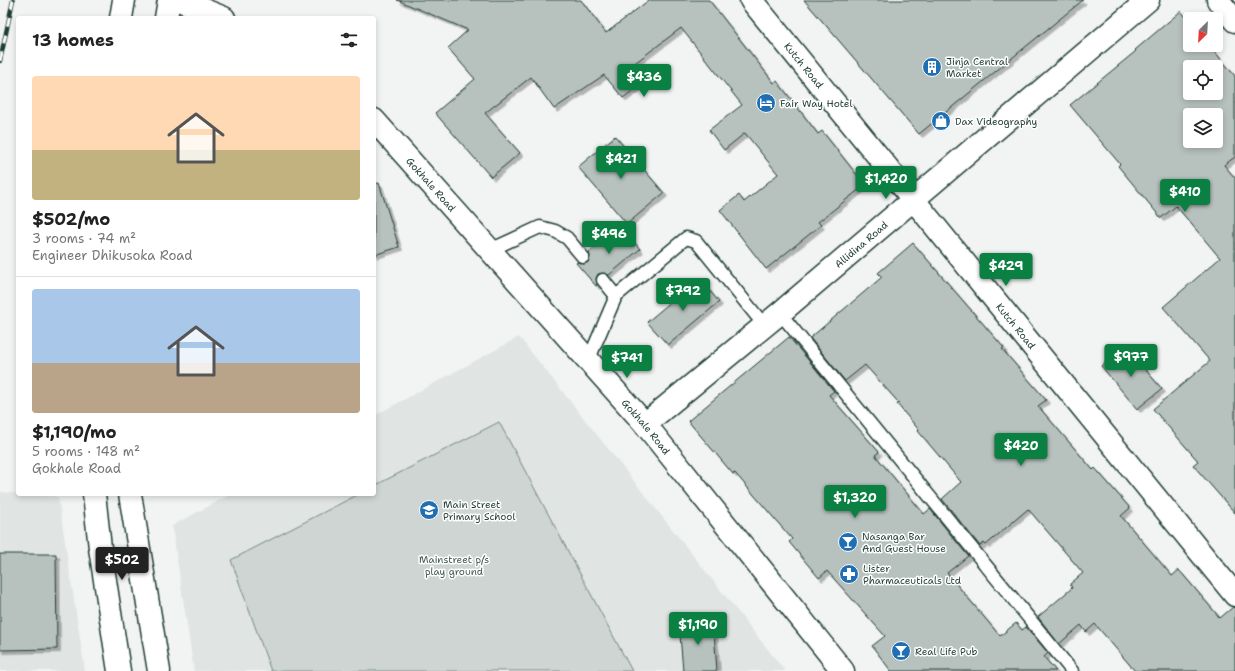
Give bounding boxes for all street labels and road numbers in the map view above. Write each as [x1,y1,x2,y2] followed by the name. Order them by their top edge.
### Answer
[781,40,827,91] street label: Kutch Road
[404,154,459,215] street label: Gokhale Road
[832,217,891,270] street label: Allidina Road
[994,300,1039,352] street label: Kutch Road
[619,396,674,457] street label: Gokhale Road

